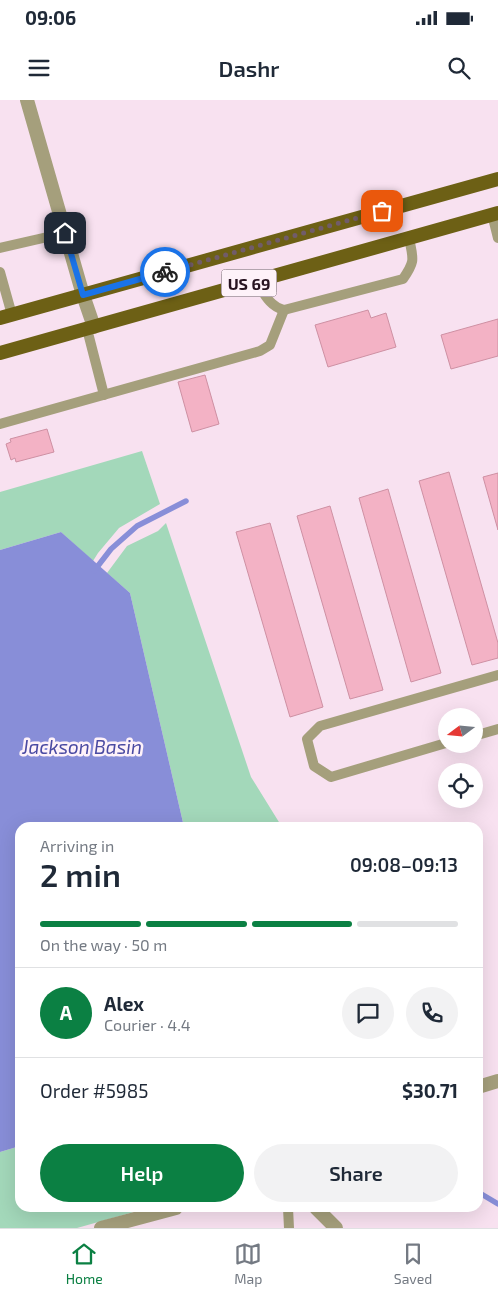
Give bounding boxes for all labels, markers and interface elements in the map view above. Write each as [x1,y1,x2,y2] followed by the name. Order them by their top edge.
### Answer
[25,6,76,29] text: 09:06
[25,54,53,82] icon: menu
[445,54,473,82] icon: search
[219,55,279,81] text: Dashr
[361,190,403,232] pin
[368,197,396,225] icon: bag
[44,212,86,254] pin
[51,219,79,247] icon: home
[140,247,190,297] courier
[151,258,179,286] icon: bike
[222,270,276,297] road number: US 69
[438,708,482,752] north arrow
[438,708,483,808] map controls
[21,735,142,758] water label: Jackson Basin
[438,763,483,808] button: locate
[40,836,114,855] text: Arriving in
[350,853,458,876] text: 09:08–09:13
[40,855,121,893] text: 2 min
[40,935,167,954] text: On the way · 50 m
[342,987,394,1039] button: chat
[406,987,458,1039] button: phone
[104,992,144,1015] text: Alex
[60,1001,72,1024] text: A
[104,1015,191,1034] text: Courier · 4.4
[40,1079,148,1102] text: Order #5985
[402,1079,458,1102] text: $30.71
[40,1144,244,1202] button: Help
[254,1144,458,1202] button: Share
[66,1240,103,1287] tab: Home
[234,1240,262,1287] tab: Map
[394,1240,432,1287] tab: Saved

